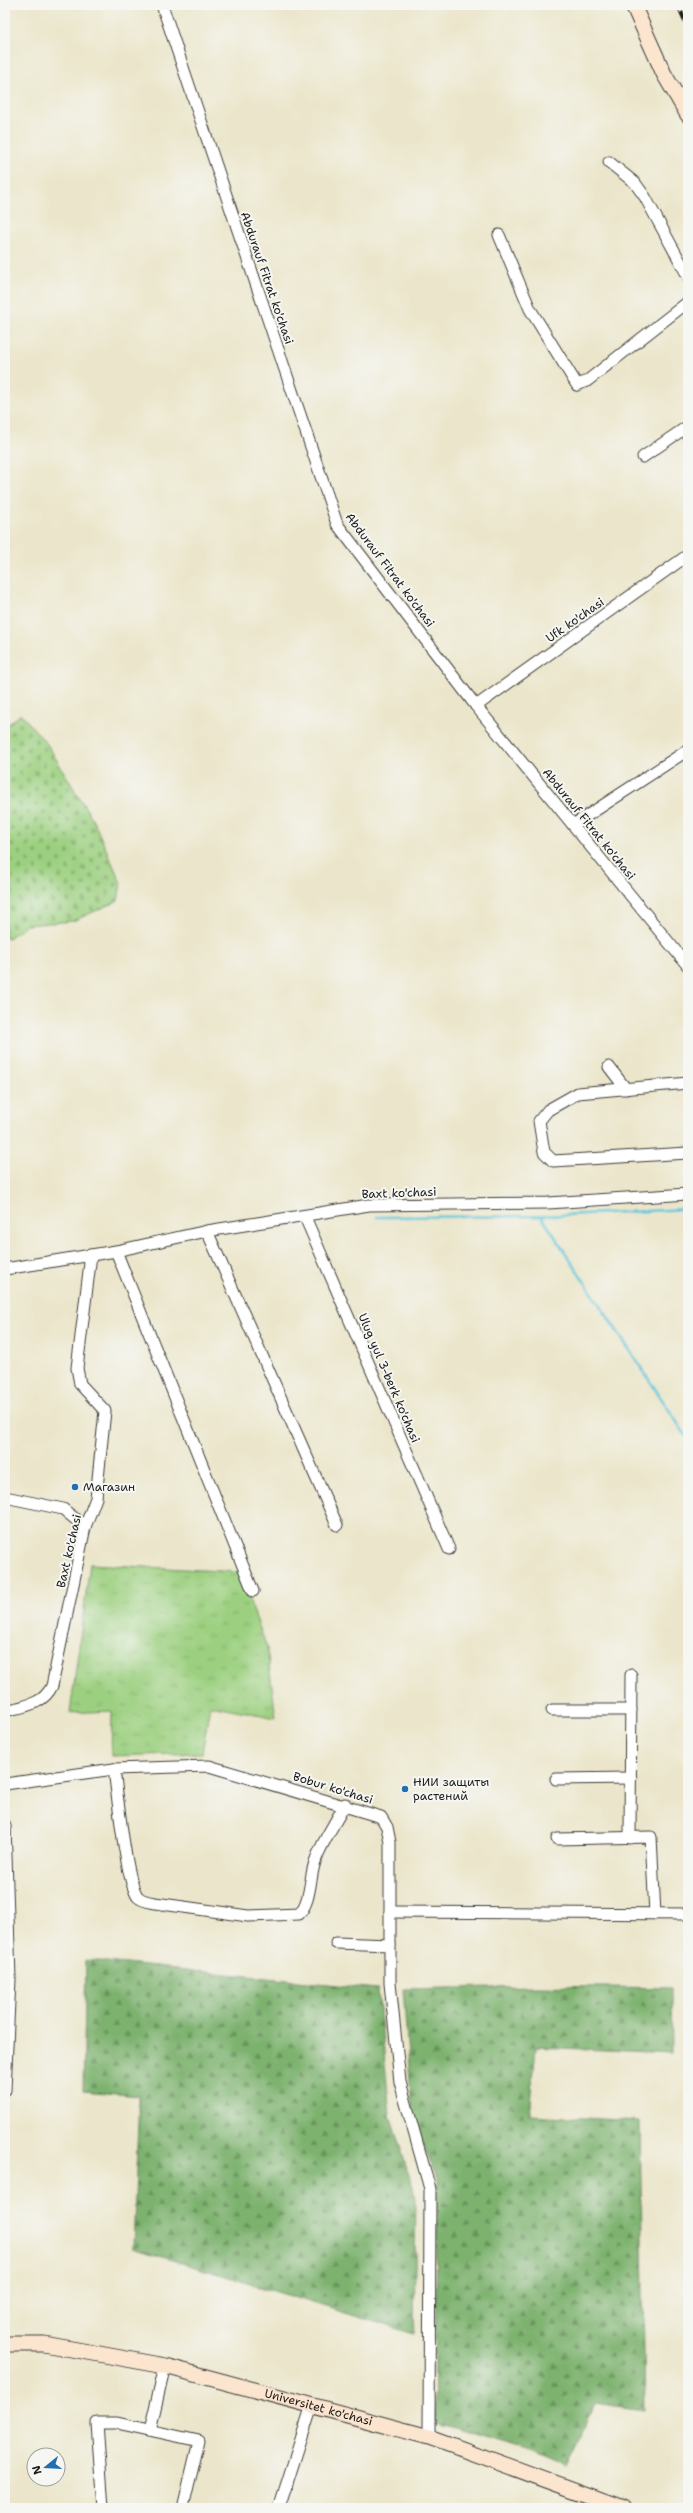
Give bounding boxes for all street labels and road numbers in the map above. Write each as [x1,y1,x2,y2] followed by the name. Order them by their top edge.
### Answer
[237,210,297,346] street label: Abdurauf Fitrat ko'chasi
[342,510,438,630] street label: Abdurauf Fitrat ko'chasi
[543,594,607,646] street label: Ufk ko'chasi
[539,765,639,883] street label: Abdurauf Fitrat ko'chasi
[361,1184,437,1202] street label: Baxt ko'chasi
[354,1311,424,1445] street label: Ulug yul 3-berk ko'chasi
[53,1513,85,1589] street label: Baxt ko'chasi
[291,1768,375,1808] street label: Bobur ko'chasi
[263,2385,374,2429] street label: Universitet ko'chasi

